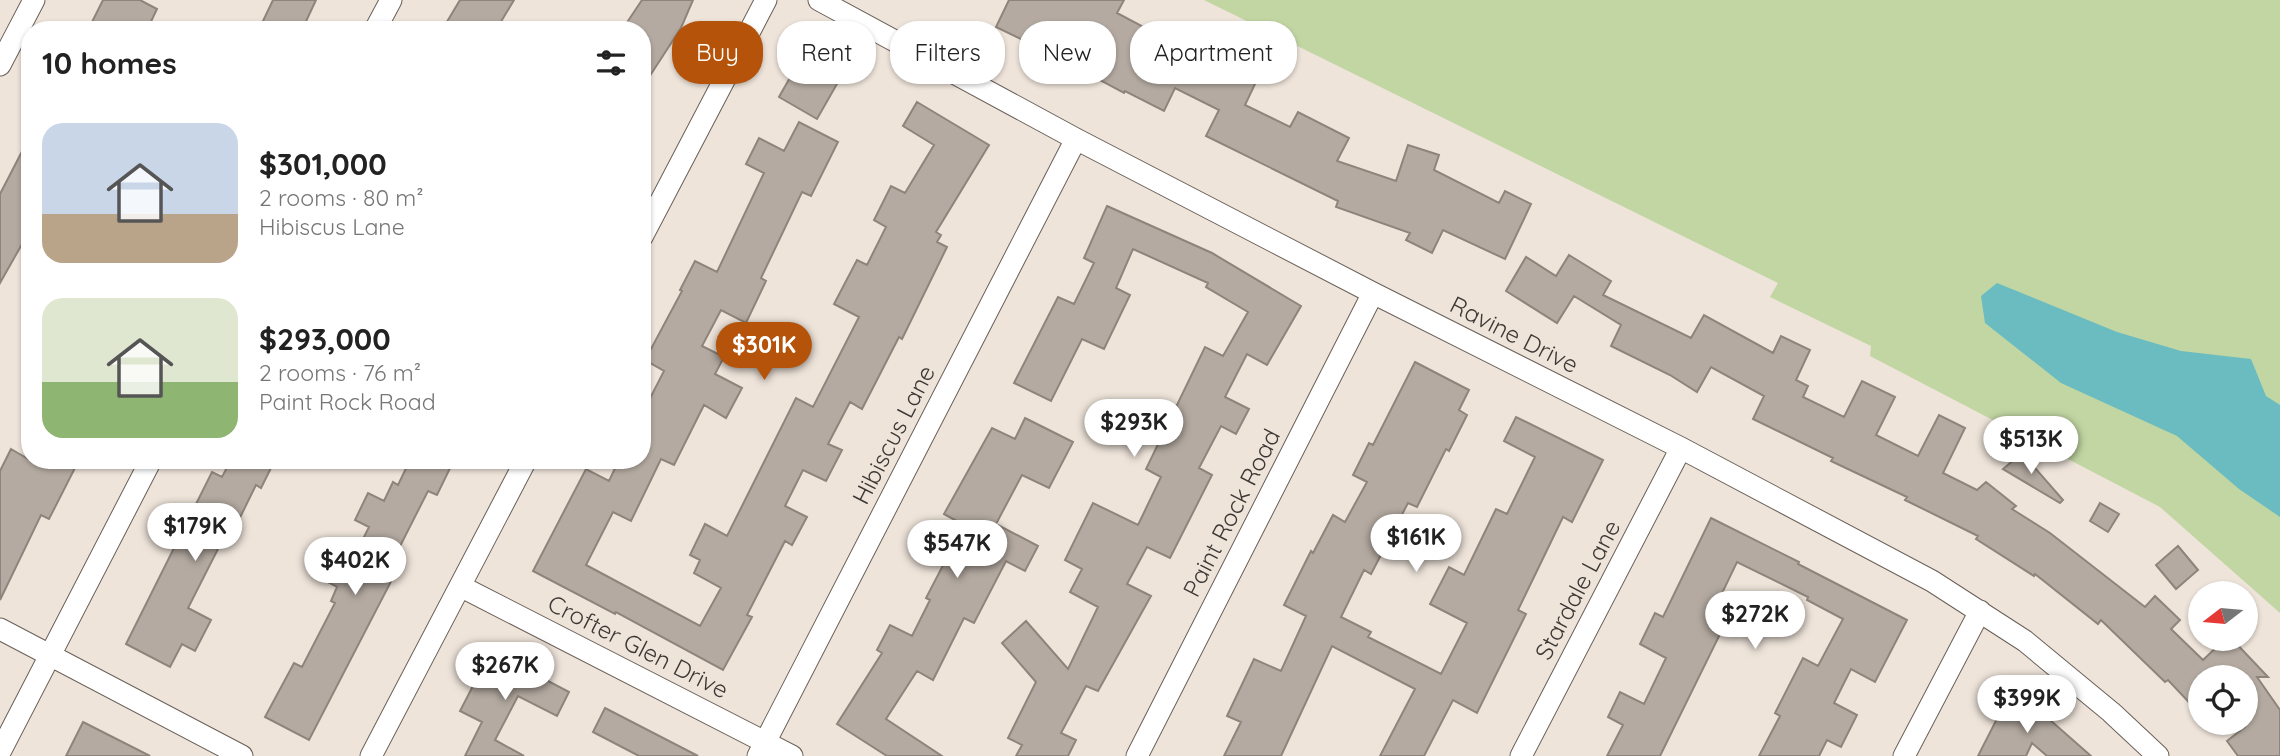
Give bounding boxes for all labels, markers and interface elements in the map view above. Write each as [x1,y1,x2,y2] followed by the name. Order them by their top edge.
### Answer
[672,21,763,84] chip: Buy
[777,21,876,84] chip: Rent
[890,21,1005,84] chip: Filters
[1019,21,1116,84] chip: New
[1130,21,1297,84] chip: Apartment
[42,44,177,82] text: 10 homes
[592,44,630,82] icon: filters
[259,145,387,183] text: $301,000
[98,151,182,235] icon: home
[259,183,424,212] text: 2 rooms · 80 m²
[259,212,405,241] text: Hibiscus Lane
[1445,289,1584,379] street label: Ravine Drive
[259,320,391,358] text: $293,000
[715,322,813,382] pin: $301K
[98,326,182,410] icon: home
[732,330,796,359] text: $301K
[259,358,421,387] text: 2 rooms · 76 m²
[845,360,941,509] street label: Hibiscus Lane
[259,387,436,416] text: Paint Rock Road
[1085,400,1183,459] pin: $293K
[1100,407,1168,436] text: $293K
[1982,416,2080,476] pin: $513K
[1176,424,1286,601] street label: Paint Rock Road
[1999,424,2063,453] text: $513K
[146,504,244,563] pin: $179K
[163,511,227,540] text: $179K
[1367,514,1465,574] pin: $161K
[1528,514,1627,665] street label: Stardale Lane
[908,520,1006,580] pin: $547K
[1387,522,1445,551] text: $161K
[923,528,991,557] text: $547K
[306,538,404,597] pin: $402K
[320,545,390,574] text: $402K
[2188,581,2258,651] north arrow
[2188,581,2258,735] map controls
[543,588,734,705] street label: Crofter Glen Drive
[1706,592,1804,651] pin: $272K
[1721,599,1789,628] text: $272K
[456,642,554,702] pin: $267K
[471,650,539,679] text: $267K
[2188,665,2258,735] button: locate
[1978,676,2076,735] pin: $399K
[1993,683,2061,712] text: $399K

